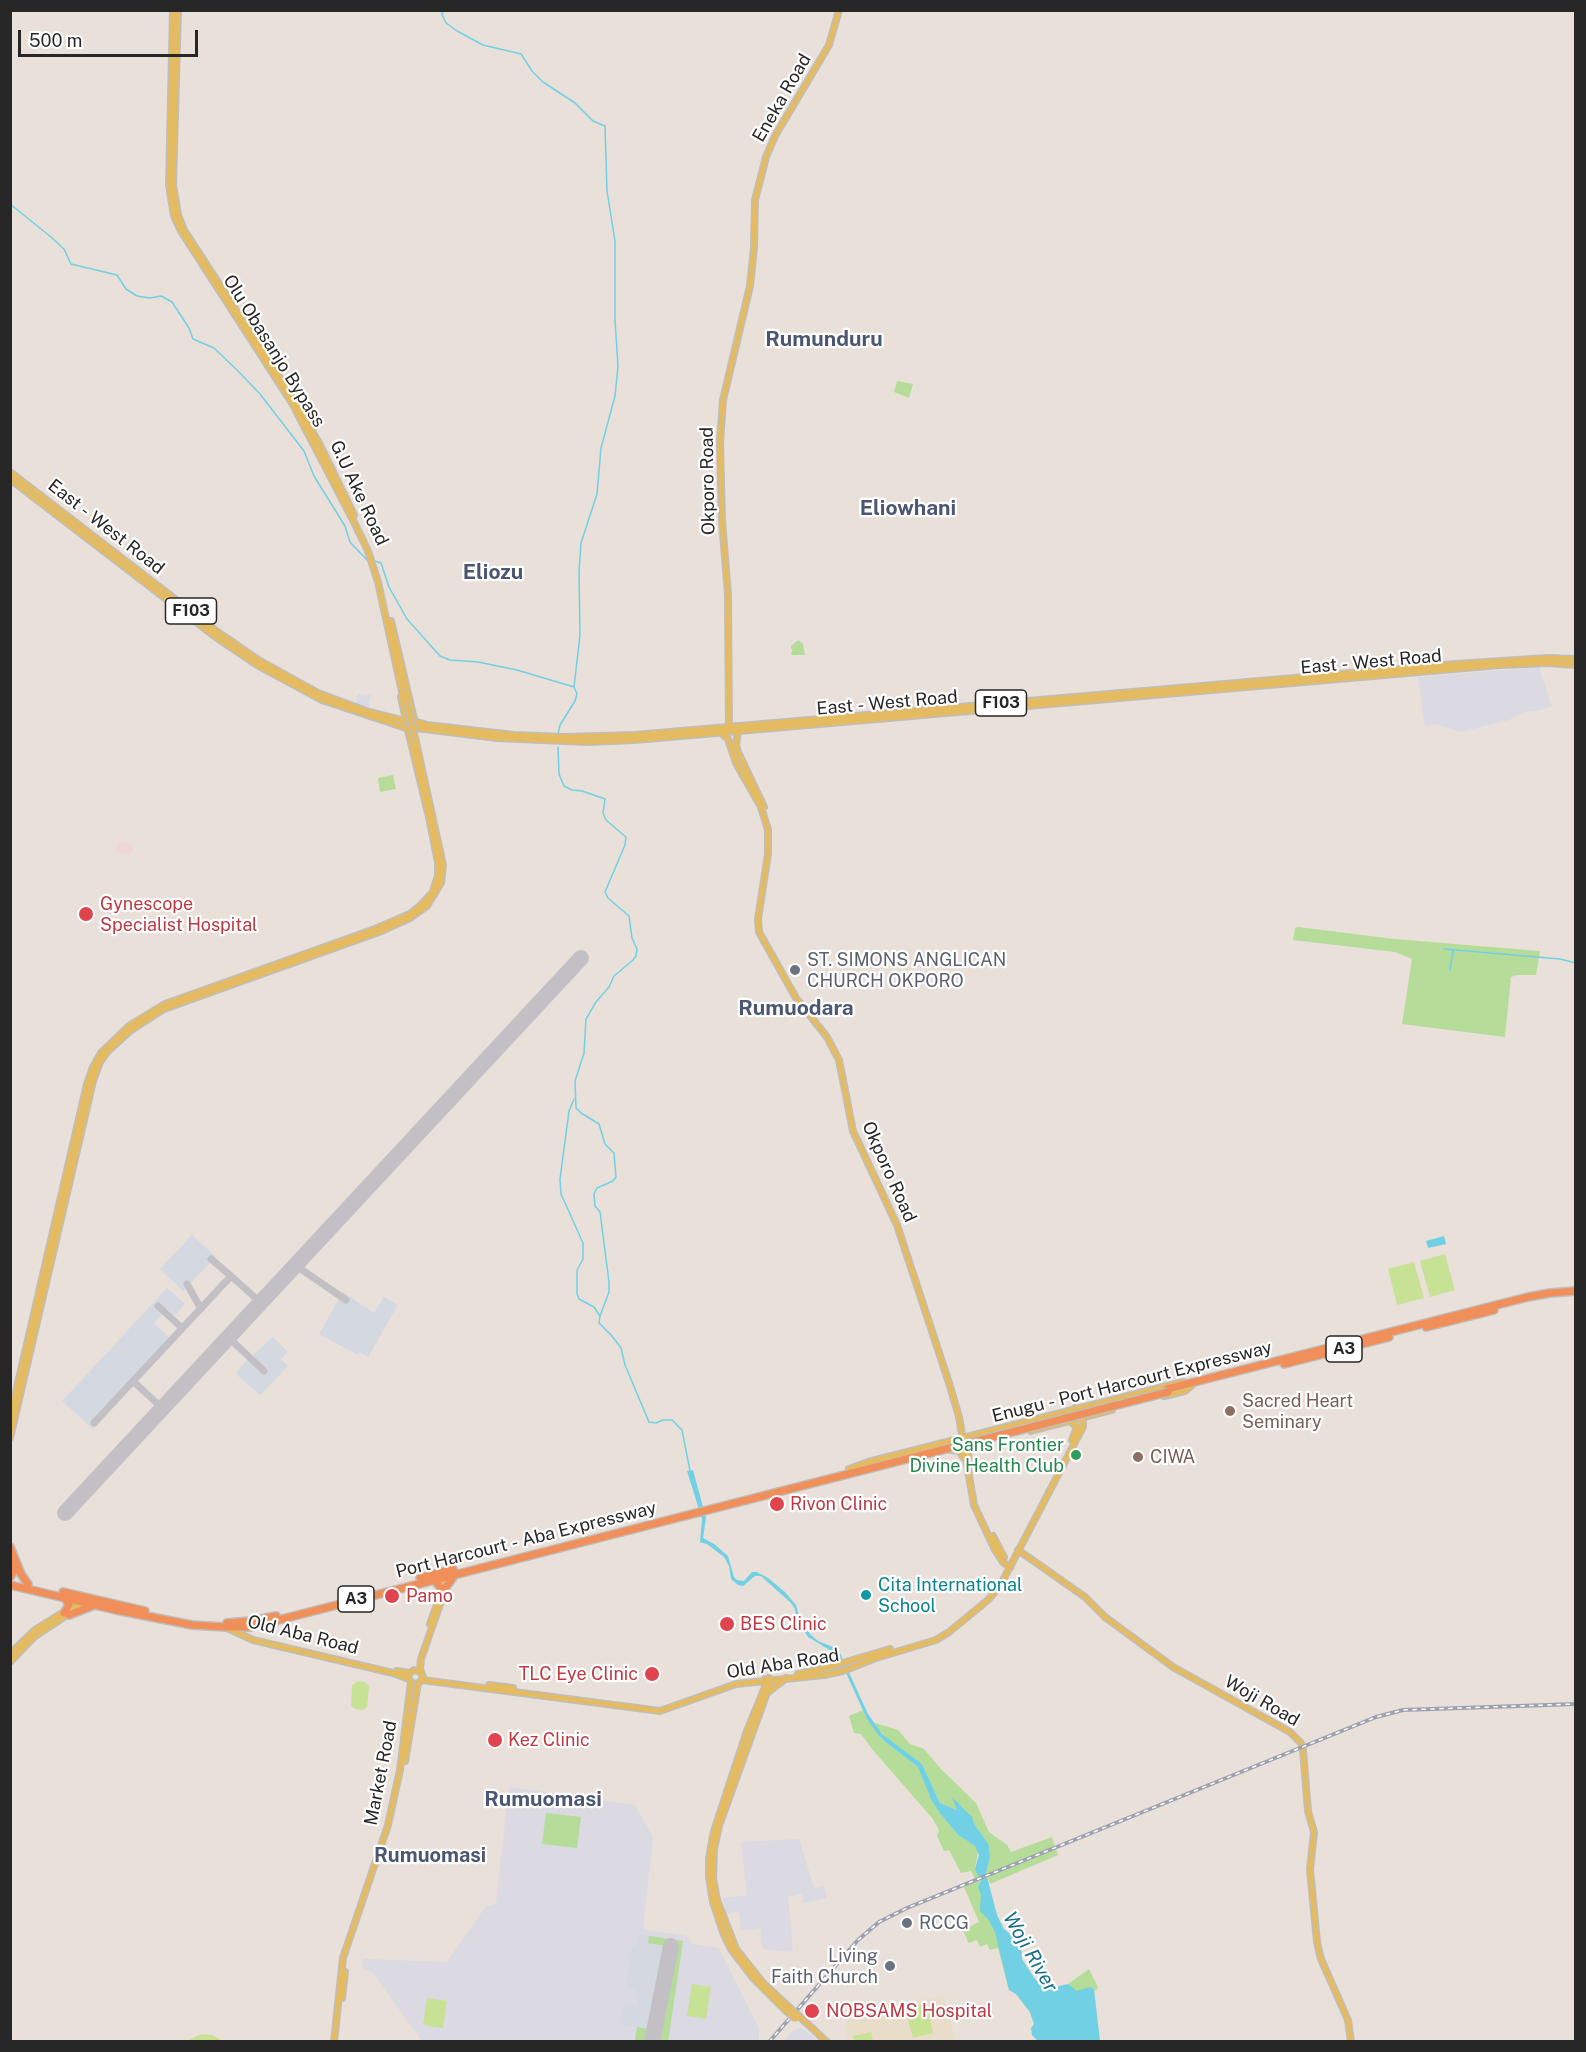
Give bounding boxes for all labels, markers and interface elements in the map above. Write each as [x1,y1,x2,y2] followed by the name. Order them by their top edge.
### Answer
[21,18,201,56] scale bar
[29,30,82,51] text: 500 m
[748,50,816,146] street label: Eneka Road
[218,271,330,431] street label: Olu Obasanjo Bypass
[765,327,883,353] district label: Rumunduru
[696,427,720,535] street label: Okporo Road
[325,437,393,549] street label: G.U Ake Road
[43,475,169,579] street label: East - West Road
[860,496,956,522] district label: Eliowhani
[463,560,523,586] district label: Eliozu
[166,598,216,624] road number: F103
[1299,645,1443,679] street label: East - West Road
[815,686,959,720] street label: East - West Road
[976,690,1026,716] road number: F103
[100,893,258,936] place label: Gynescope Specialist Hospital
[77,905,95,923] marker: Gynescope Specialist Hospital
[807,949,1006,992] place label: ST. SIMONS ANGLICAN CHURCH OKPORO
[788,963,802,977] marker: ST. SIMONS ANGLICAN CHURCH OKPORO
[738,996,854,1022] district label: Rumuodara
[857,1118,921,1226] street label: Okporo Road
[1326,1336,1362,1362] road number: A3
[990,1337,1274,1427] street label: Enugu - Port Harcourt Expressway
[1242,1390,1353,1432] place label: Sacred Heart Seminary
[1223,1404,1237,1418] marker: Sacred Heart Seminary
[909,1434,1064,1476] place label: Sans Frontier Divine Health Club
[1150,1446,1195,1468] place label: CIWA
[1069,1448,1083,1462] marker: Sans Frontier Divine Health Club
[1131,1450,1145,1464] marker: CIWA
[790,1493,887,1515] place label: Rivon Clinic
[768,1495,786,1513] marker: Rivon Clinic
[393,1497,659,1583] street label: Port Harcourt - Aba Expressway
[878,1574,1023,1616] place label: Cita International School
[406,1585,453,1607] place label: Pamo
[338,1586,374,1612] road number: A3
[383,1587,401,1605] marker: Pamo
[859,1588,873,1602] marker: Cita International School
[245,1611,361,1659] street label: Old Aba Road
[740,1613,827,1635] place label: BES Clinic
[718,1615,736,1633] marker: BES Clinic
[725,1644,841,1684] street label: Old Aba Road
[519,1663,638,1685] place label: TLC Eye Clinic
[643,1665,661,1683] marker: TLC Eye Clinic
[1221,1671,1303,1731] street label: Woji Road
[360,1719,402,1827] street label: Market Road
[508,1729,590,1751] place label: Kez Clinic
[486,1731,504,1749] marker: Kez Clinic
[484,1787,602,1813] district label: Rumuomasi
[374,1844,486,1868] district label: Rumuomasi
[997,1908,1063,1996] water label: Woji River
[919,1912,969,1934] place label: RCCG
[900,1916,914,1930] marker: RCCG
[771,1945,878,1988] place label: Living Faith Church
[883,1959,897,1973] marker: Living Faith Church
[826,2000,992,2022] place label: NOBSAMS Hospital
[803,2002,821,2020] marker: NOBSAMS Hospital

